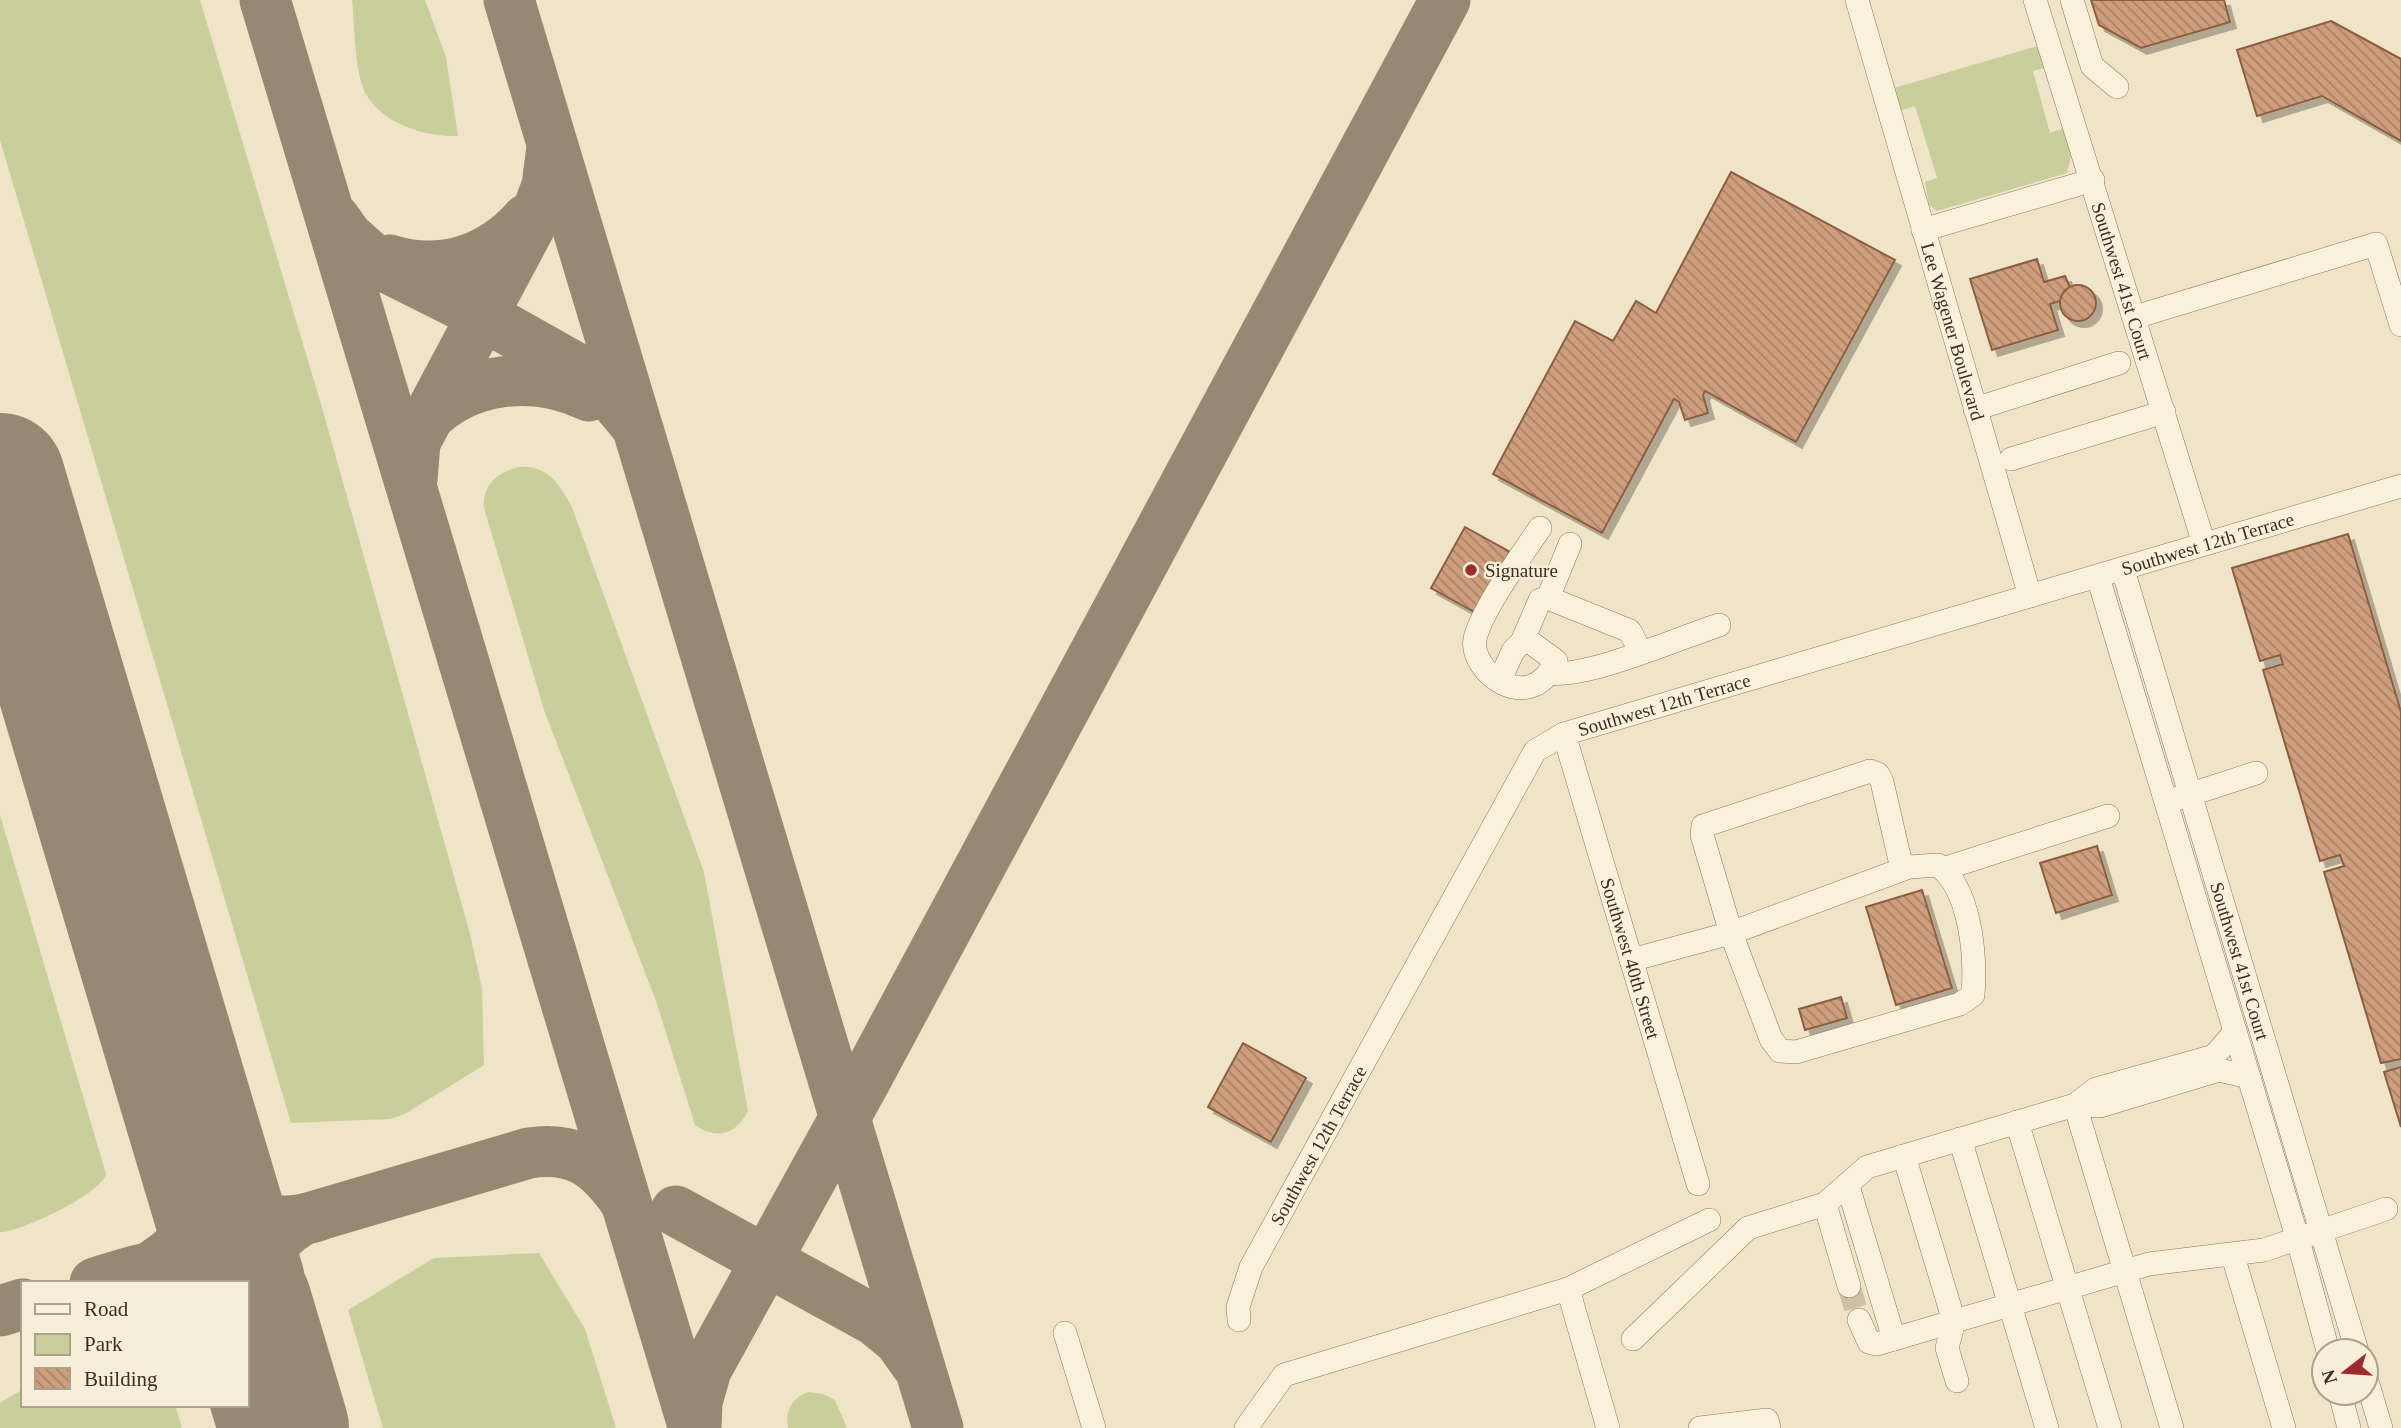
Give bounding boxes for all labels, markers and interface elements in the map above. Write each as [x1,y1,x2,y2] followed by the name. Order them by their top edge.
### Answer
[2088,199,2157,363] street label: Southwest 41st Court
[1917,240,1989,423] street label: Lee Wagener Boulevard
[2119,508,2296,579] street label: Southwest 12th Terrace
[1485,560,1558,581] place label: Signature
[1463,562,1479,578] marker: Signature
[1575,669,1753,740] street label: Southwest 12th Terrace
[1597,875,1665,1042] street label: Southwest 40th Street
[2207,879,2274,1043] street label: Southwest 41st Court
[1266,1062,1370,1229] street label: Southwest 12th Terrace
[21,1281,248,1407] legend
[84,1297,129,1321] text: Road
[84,1332,123,1356] text: Park
[2310,1337,2380,1407] north arrow
[84,1367,158,1391] text: Building
[2317,1367,2341,1386] text: N

